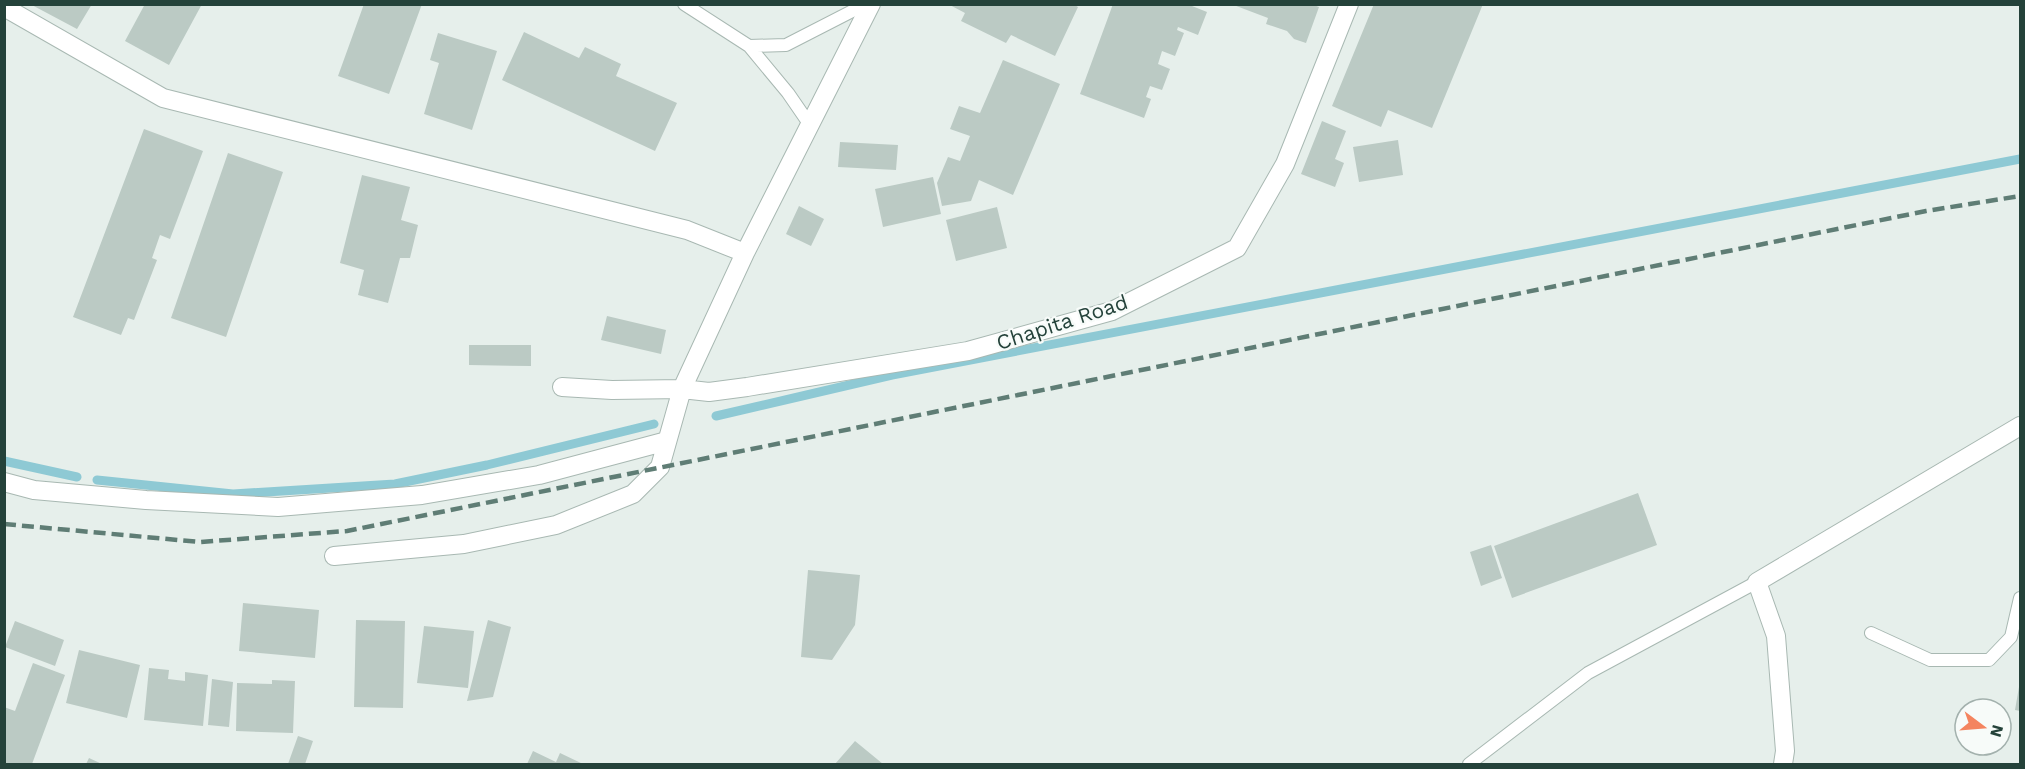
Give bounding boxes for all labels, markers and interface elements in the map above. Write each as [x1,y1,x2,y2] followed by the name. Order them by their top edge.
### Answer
[993,289,1131,355] street label: Chapita Road
[1953,697,2013,757] north arrow
[1986,723,2008,739] text: N

